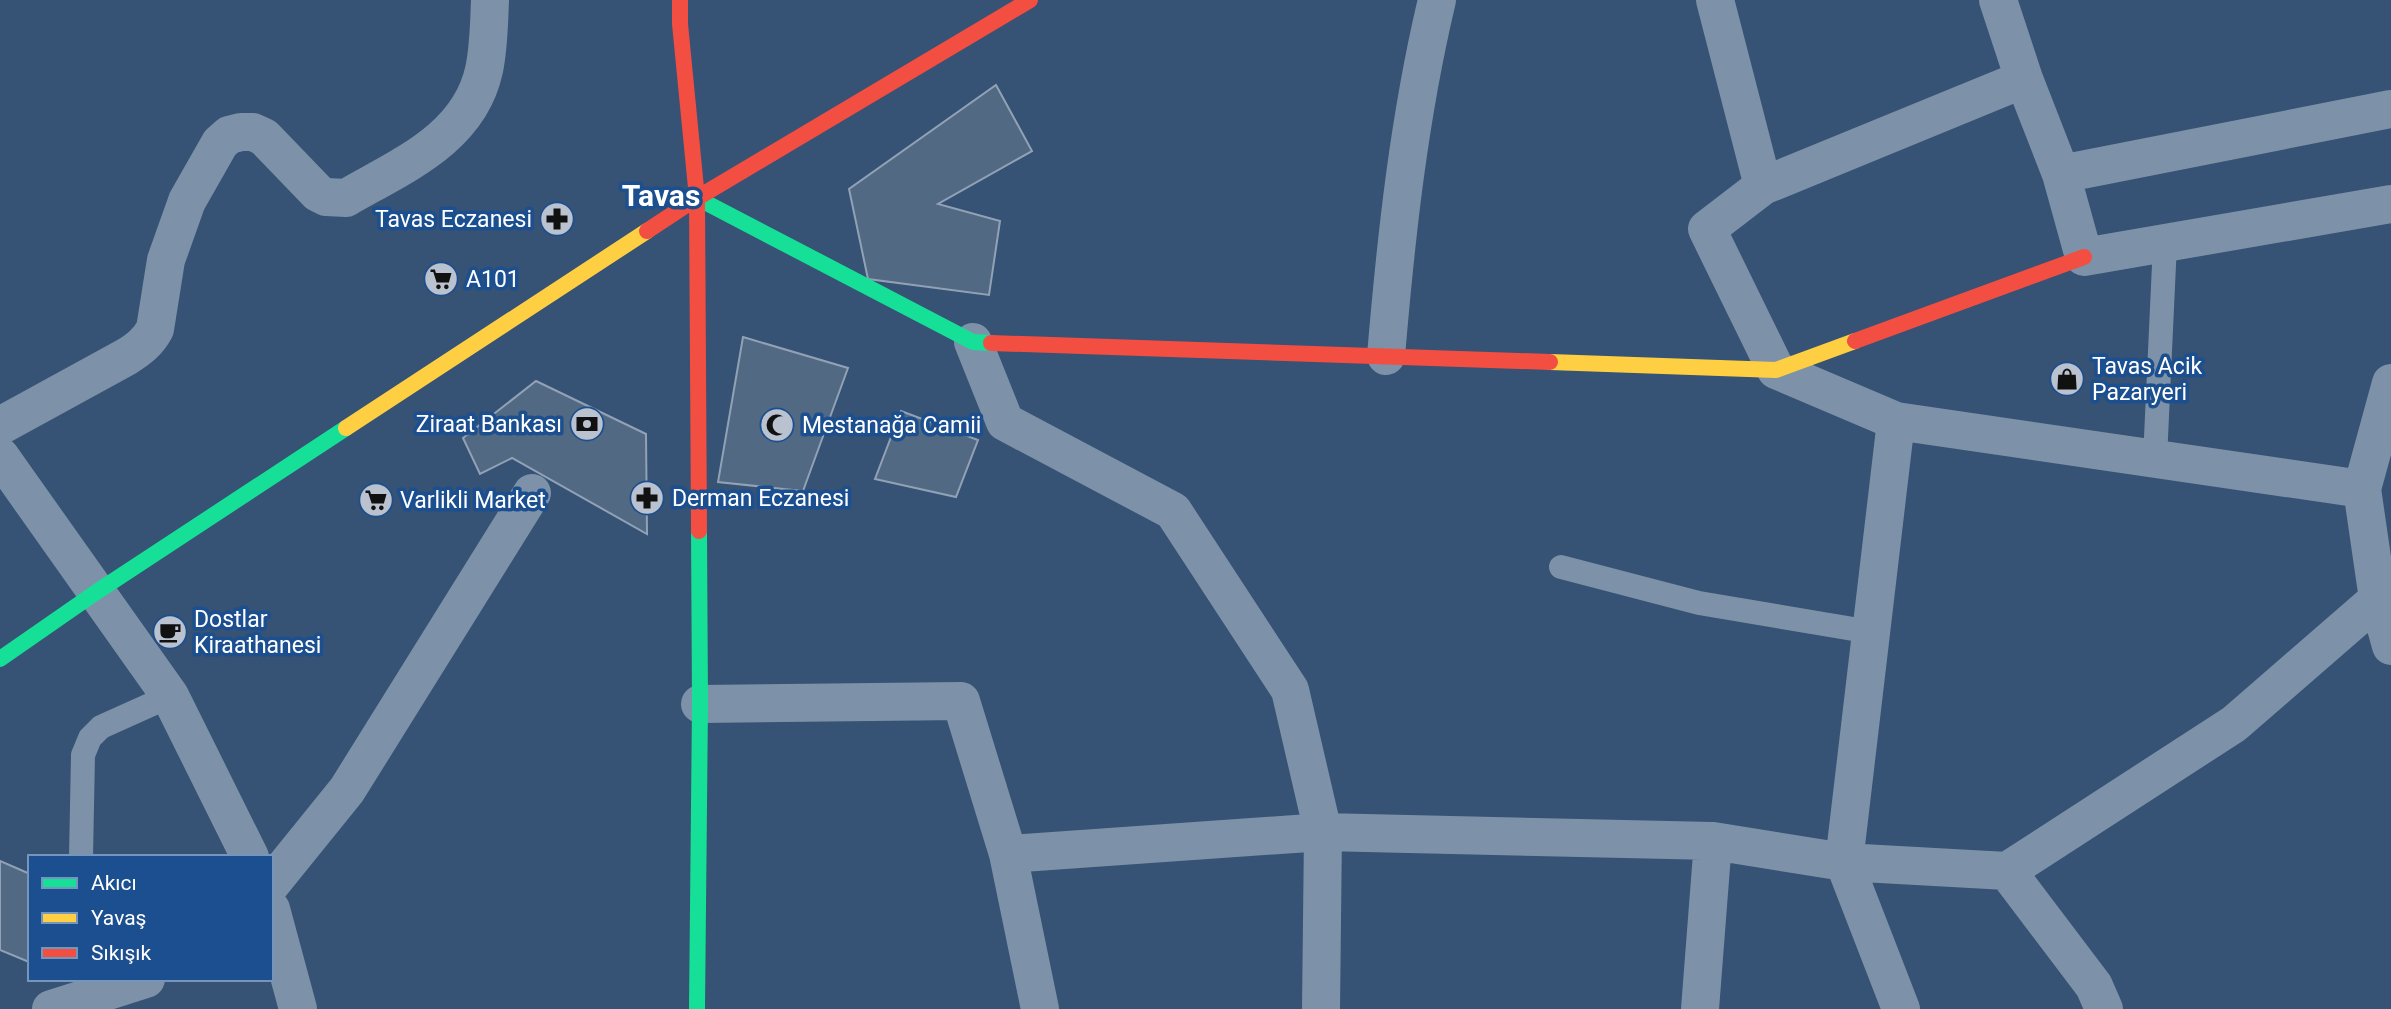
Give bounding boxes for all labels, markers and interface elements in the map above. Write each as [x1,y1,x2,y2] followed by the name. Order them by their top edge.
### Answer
[622,178,700,213] district label: Tavas
[538,200,576,238] pharmacy icon: Tavas Eczanesi
[375,206,532,233] place label: Tavas Eczanesi
[422,260,460,298] supermarket icon: A101
[466,266,520,293] place label: A101
[2092,353,2202,406] place label: Tavas Acik Pazaryeri
[2048,360,2086,398] shop icon: Tavas Acik Pazaryeri
[568,405,606,443] bank icon: Ziraat Bankası
[758,406,796,444] mosque icon: Mestanağa Camii
[416,411,562,438] place label: Ziraat Bankası
[802,412,981,439] place label: Mestanağa Camii
[628,479,666,517] pharmacy icon: Derman Eczanesi
[357,481,395,519] supermarket icon: Varlikli Market
[672,485,849,512] place label: Derman Eczanesi
[400,487,546,514] place label: Varlikli Market
[194,606,321,659] place label: Dostlar Kiraathanesi
[151,613,189,651] cafe icon: Dostlar Kiraathanesi
[28,855,273,981] legend
[91,871,137,895] text: Akıcı
[91,906,146,930] text: Yavaş
[91,941,152,965] text: Sıkışık

